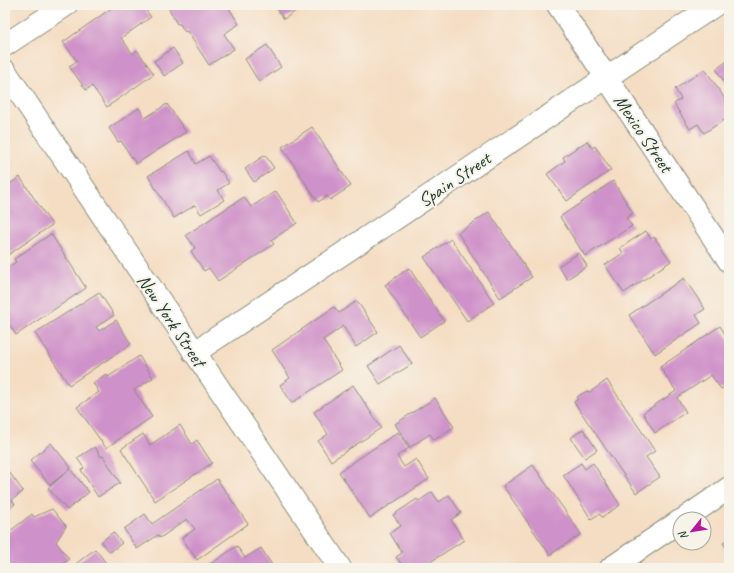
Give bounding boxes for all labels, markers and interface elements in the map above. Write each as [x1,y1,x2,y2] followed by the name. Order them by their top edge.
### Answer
[608,90,679,179] street label: Mexico Street
[414,146,497,213] street label: Spain Street
[131,270,212,374] street label: New York Street
[672,511,712,551] north arrow
[674,528,691,542] text: N

